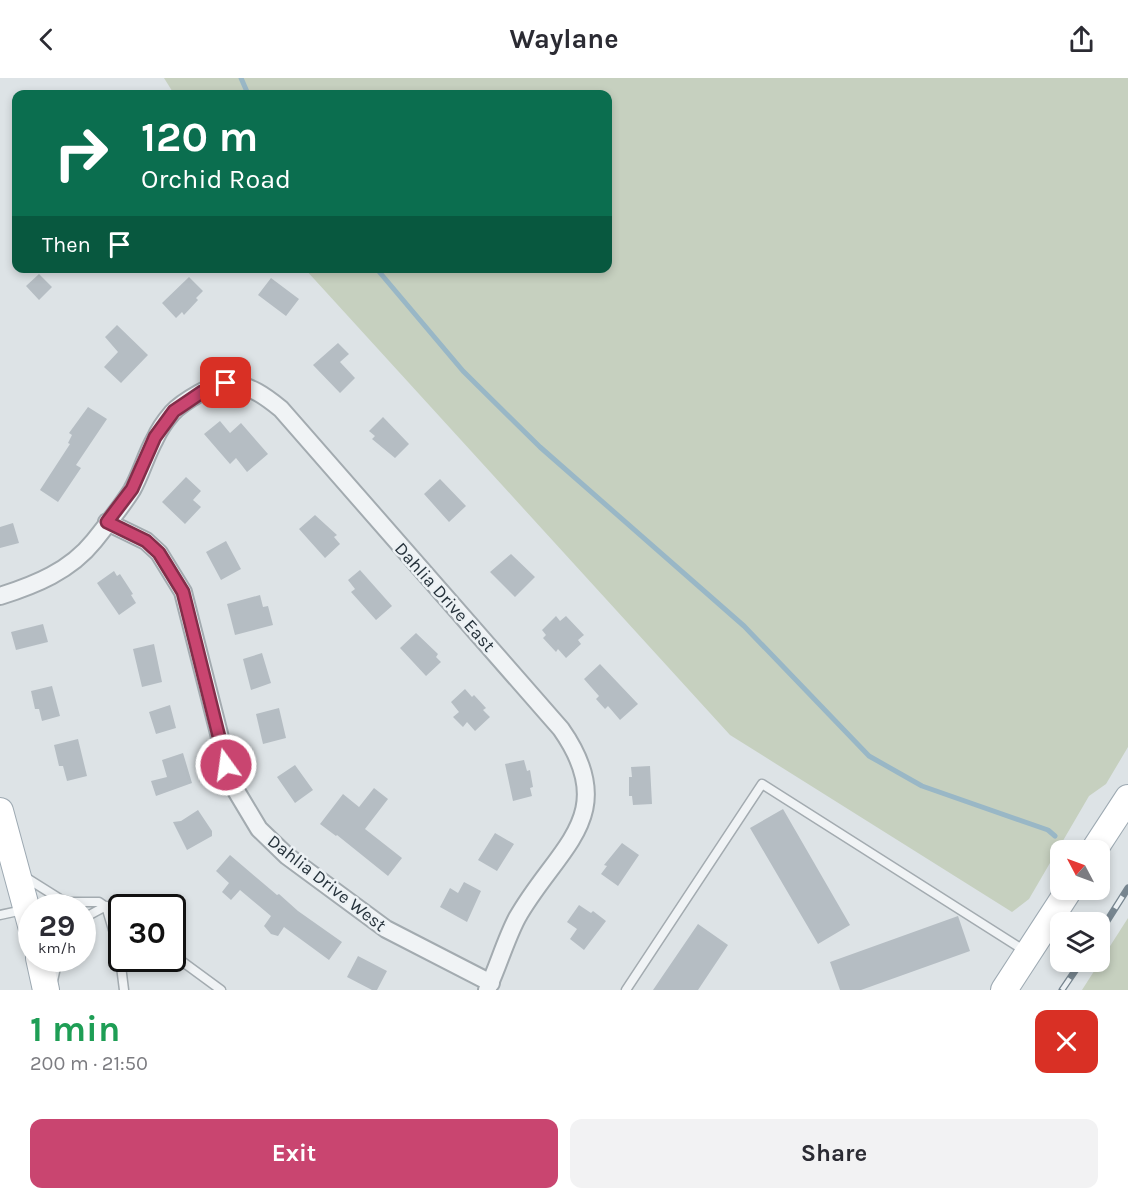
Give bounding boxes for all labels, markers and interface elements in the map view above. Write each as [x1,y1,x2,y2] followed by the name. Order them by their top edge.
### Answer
[30,23,63,56] icon: back
[509,23,619,55] text: Waylane
[1065,23,1098,56] icon: share
[141,112,258,162] text: 120 m
[42,114,120,192] icon: right
[141,163,291,195] text: Orchid Road
[103,228,136,261] icon: arrive
[42,232,91,258] text: Then
[200,357,251,408] pin
[209,366,242,399] icon: arrive
[390,538,500,656] street label: Dahlia Drive East
[194,733,258,797] position arrow
[263,830,391,936] street label: Dahlia Drive West
[1050,840,1110,900] north arrow
[1050,840,1110,972] map controls
[108,894,186,972] speed limit sign: 30
[39,908,75,944] text: 29
[1050,912,1110,972] button: layers
[38,939,76,957] text: km/h
[30,1008,120,1050] text: 1 min
[1035,1010,1098,1073] button: close
[30,1052,148,1075] text: 200 m · 21:50
[30,1119,558,1188] button: Exit
[570,1119,1098,1188] button: Share

